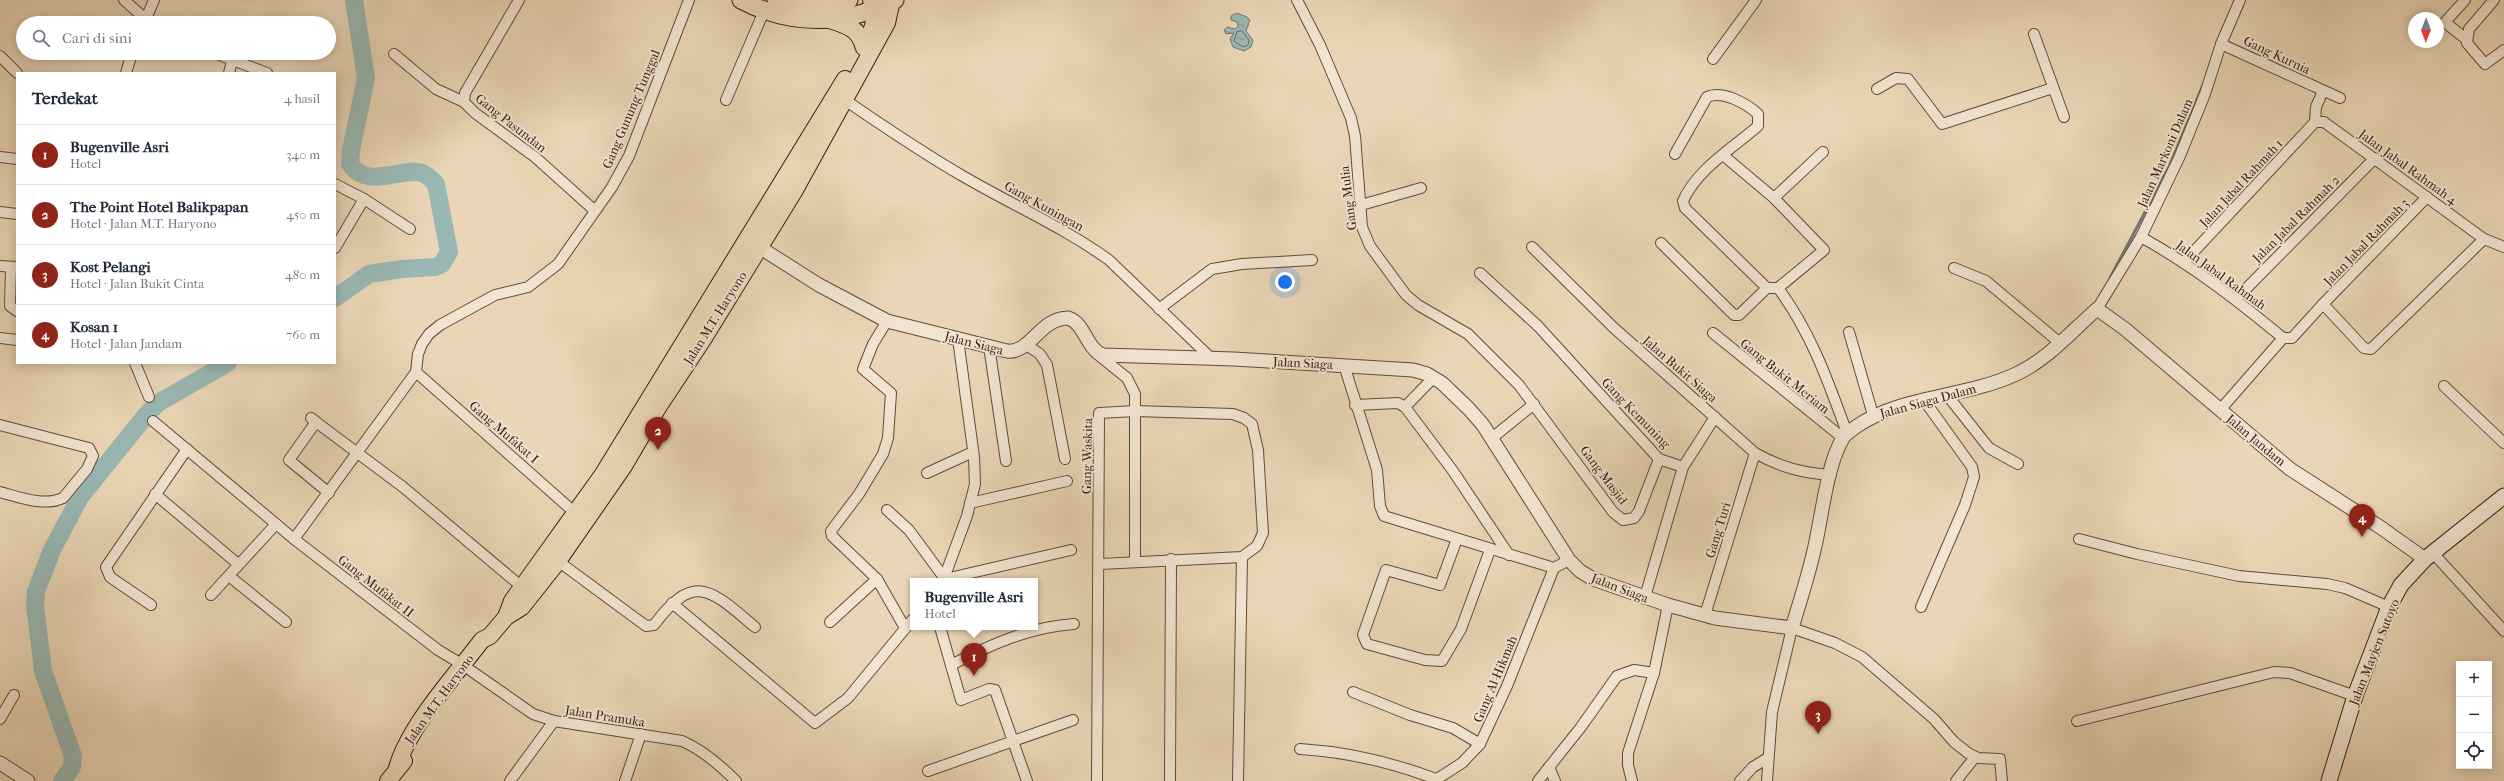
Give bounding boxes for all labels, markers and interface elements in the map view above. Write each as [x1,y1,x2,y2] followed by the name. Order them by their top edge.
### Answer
[2408,12,2444,48] north arrow
[16,16,336,60] search box
[30,27,52,49] icon: search
[62,29,132,47] text: Cari di sini
[2241,33,2314,77] street label: Gang Kurnia
[599,47,663,171] street label: Gang Gunung Tunggal
[32,88,98,108] text: Terdekat
[472,90,550,156] street label: Gang Pasundan
[284,91,320,106] text: 4 hasil
[2134,96,2196,211] street label: Jalan Markoni Dalam
[2355,126,2460,208] street label: Jalan Jabal Rahmah 4
[2196,136,2286,231] street label: Jalan Jabal Rahmah 1
[70,138,169,156] text: Bugenville Asri
[43,147,47,162] text: 1
[286,147,320,162] text: 340 m
[70,156,101,171] text: Hotel
[1336,164,1359,231] street label: Gang Mulia
[2249,172,2343,266] street label: Jalan Jabal Rahmah 2
[1002,178,1087,234] street label: Gang Kuningan
[2320,195,2412,289] street label: Jalan Jabal Rahmah 3
[70,198,248,216] text: The Point Hotel Balikpapan
[42,207,48,222] text: 2
[286,207,320,222] text: 450 m
[70,216,216,231] text: Hotel · Jalan M.T. Haryono
[2172,237,2269,313] street label: Jalan Jabal Rahmah
[70,258,151,276] text: Kost Pelangi
[42,267,48,282] text: 3
[285,267,320,282] text: 480 m
[680,268,750,368] street label: Jalan M.T. Haryono
[1275,272,1295,292] your location
[70,276,204,291] text: Hotel · Jalan Bukit Cinta
[70,318,118,336] text: Kosan 1
[41,327,49,342] text: 4
[286,327,320,342] text: 760 m
[942,328,1006,358] street label: Jalan Siaga
[1639,332,1721,406] street label: Jalan Bukit Siaga
[1737,335,1833,417] street label: Gang Bukit Meriam
[70,336,182,351] text: Hotel · Jalan Jandam
[1272,354,1334,372] street label: Jalan Siaga
[1599,375,1674,452] street label: Gang Kemuning
[1877,381,1978,421] street label: Jalan Siaga Dalam
[466,398,542,466] street label: Gang Mufakat I
[2223,410,2289,469] street label: Jalan Jandam
[645,417,671,450] pin: 2
[1079,417,1095,494] street label: Gang Waskita
[1577,443,1631,508] street label: Gang Masjid
[1702,500,1734,560] street label: Gang Turi
[2349,504,2375,537] pin: 4
[335,552,417,620] street label: Gang Mufakat II
[1588,570,1652,606] street label: Jalan Siaga
[910,578,1038,630] popup
[925,588,1023,606] text: Bugenville Asri
[2345,596,2402,708] street label: Jalan Mayjen Sutoyo
[925,606,956,621] text: Hotel
[1470,633,1520,725] street label: Gang Al-Hikmah
[961,643,987,676] pin: 1
[401,651,477,748] street label: Jalan M.T. Haryono
[2456,661,2492,769] map controls
[2456,661,2492,697] button: +
[2456,697,2492,733] button: −
[1805,701,1831,734] pin: 3
[563,702,647,730] street label: Jalan Pramuka
[2456,733,2492,769] button: locate

